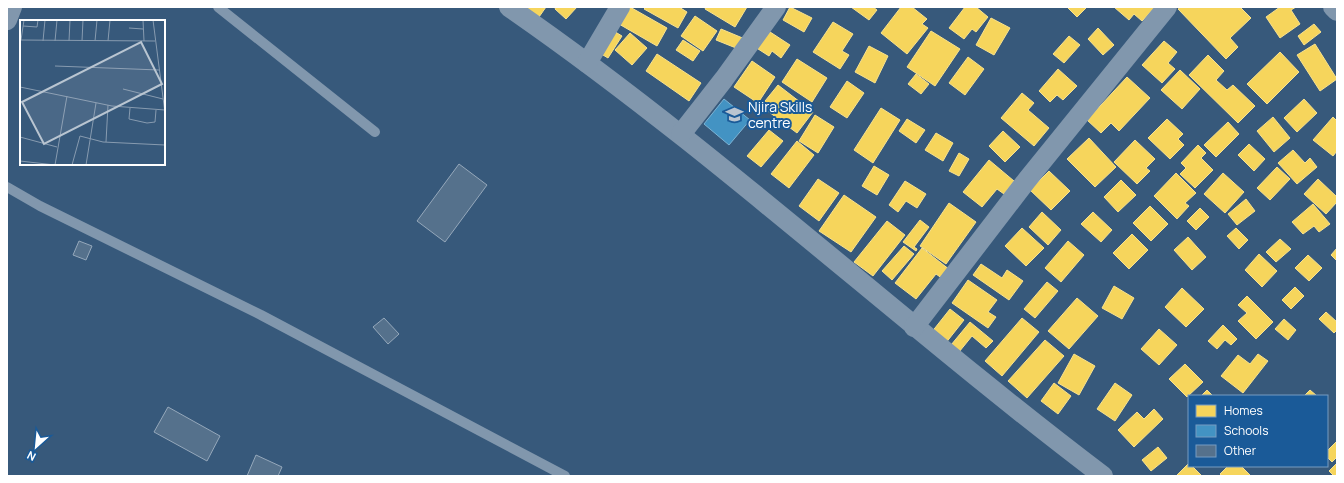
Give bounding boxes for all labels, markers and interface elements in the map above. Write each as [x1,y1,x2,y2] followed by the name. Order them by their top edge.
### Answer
[20,20,165,165] inset map
[748,97,812,132] place label: Njira Skills centre
[725,104,745,124] school or university icon: Njira Skills centre
[1188,395,1328,467] legend
[1224,402,1263,419] text: Homes
[1224,422,1268,439] text: Schools
[16,427,56,467] north arrow
[1224,442,1257,459] text: Other
[24,448,38,465] text: N

